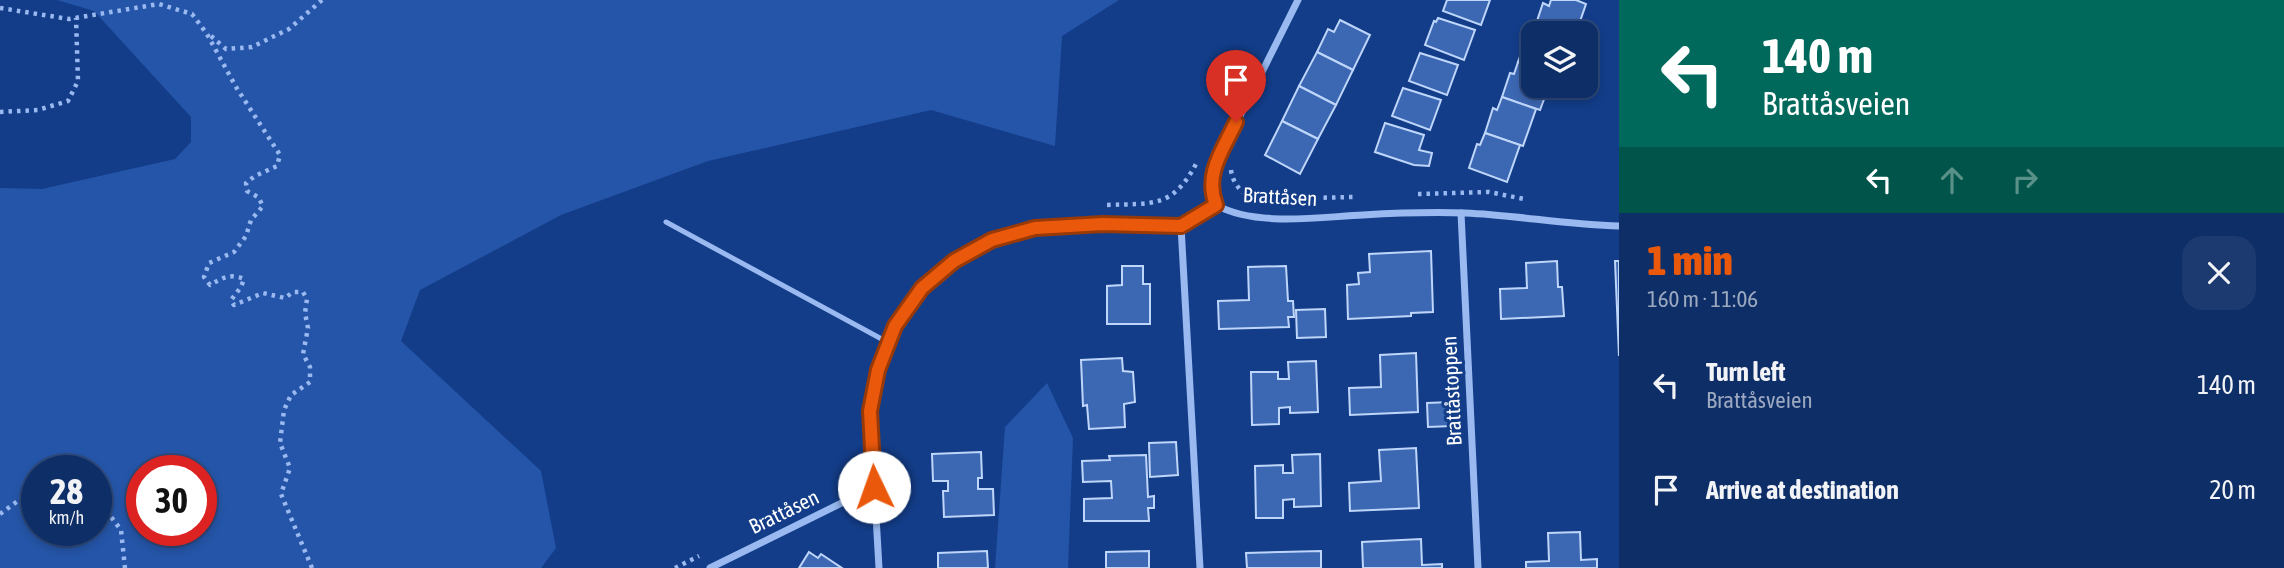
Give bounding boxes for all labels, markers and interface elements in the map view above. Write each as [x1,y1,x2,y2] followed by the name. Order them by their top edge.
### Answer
[1521,21,1598,98] map controls
[1521,21,1598,98] button: layers
[1762,27,1873,83] text: 140 m
[1647,28,1738,119] icon: left
[1206,50,1266,122] pin
[1217,61,1255,99] icon: arrive
[1762,85,1910,122] text: Brattåsveien
[1860,161,1898,199] icon: left
[1933,161,1971,199] icon: ahead
[2006,161,2044,199] icon: right
[1242,182,1318,210] street label: Brattåsen
[1647,236,1733,284] text: 1 min
[2182,236,2256,310] button: close
[1647,286,1758,312] text: 160 m · 11:06
[1436,335,1466,447] street label: Brattåstoppen
[1706,357,1786,387] text: Turn left
[1647,366,1685,404] icon: left
[2197,370,2256,400] text: 140 m
[1706,387,1813,413] text: Brattåsveien
[837,450,911,524] position arrow
[126,455,217,546] speed limit sign: 30
[50,471,83,511] text: 28
[1647,471,1685,509] icon: arrive
[1706,475,1899,505] text: Arrive at destination
[2209,475,2256,505] text: 20 m
[745,484,822,538] street label: Brattåsen
[49,507,84,528] text: km/h

